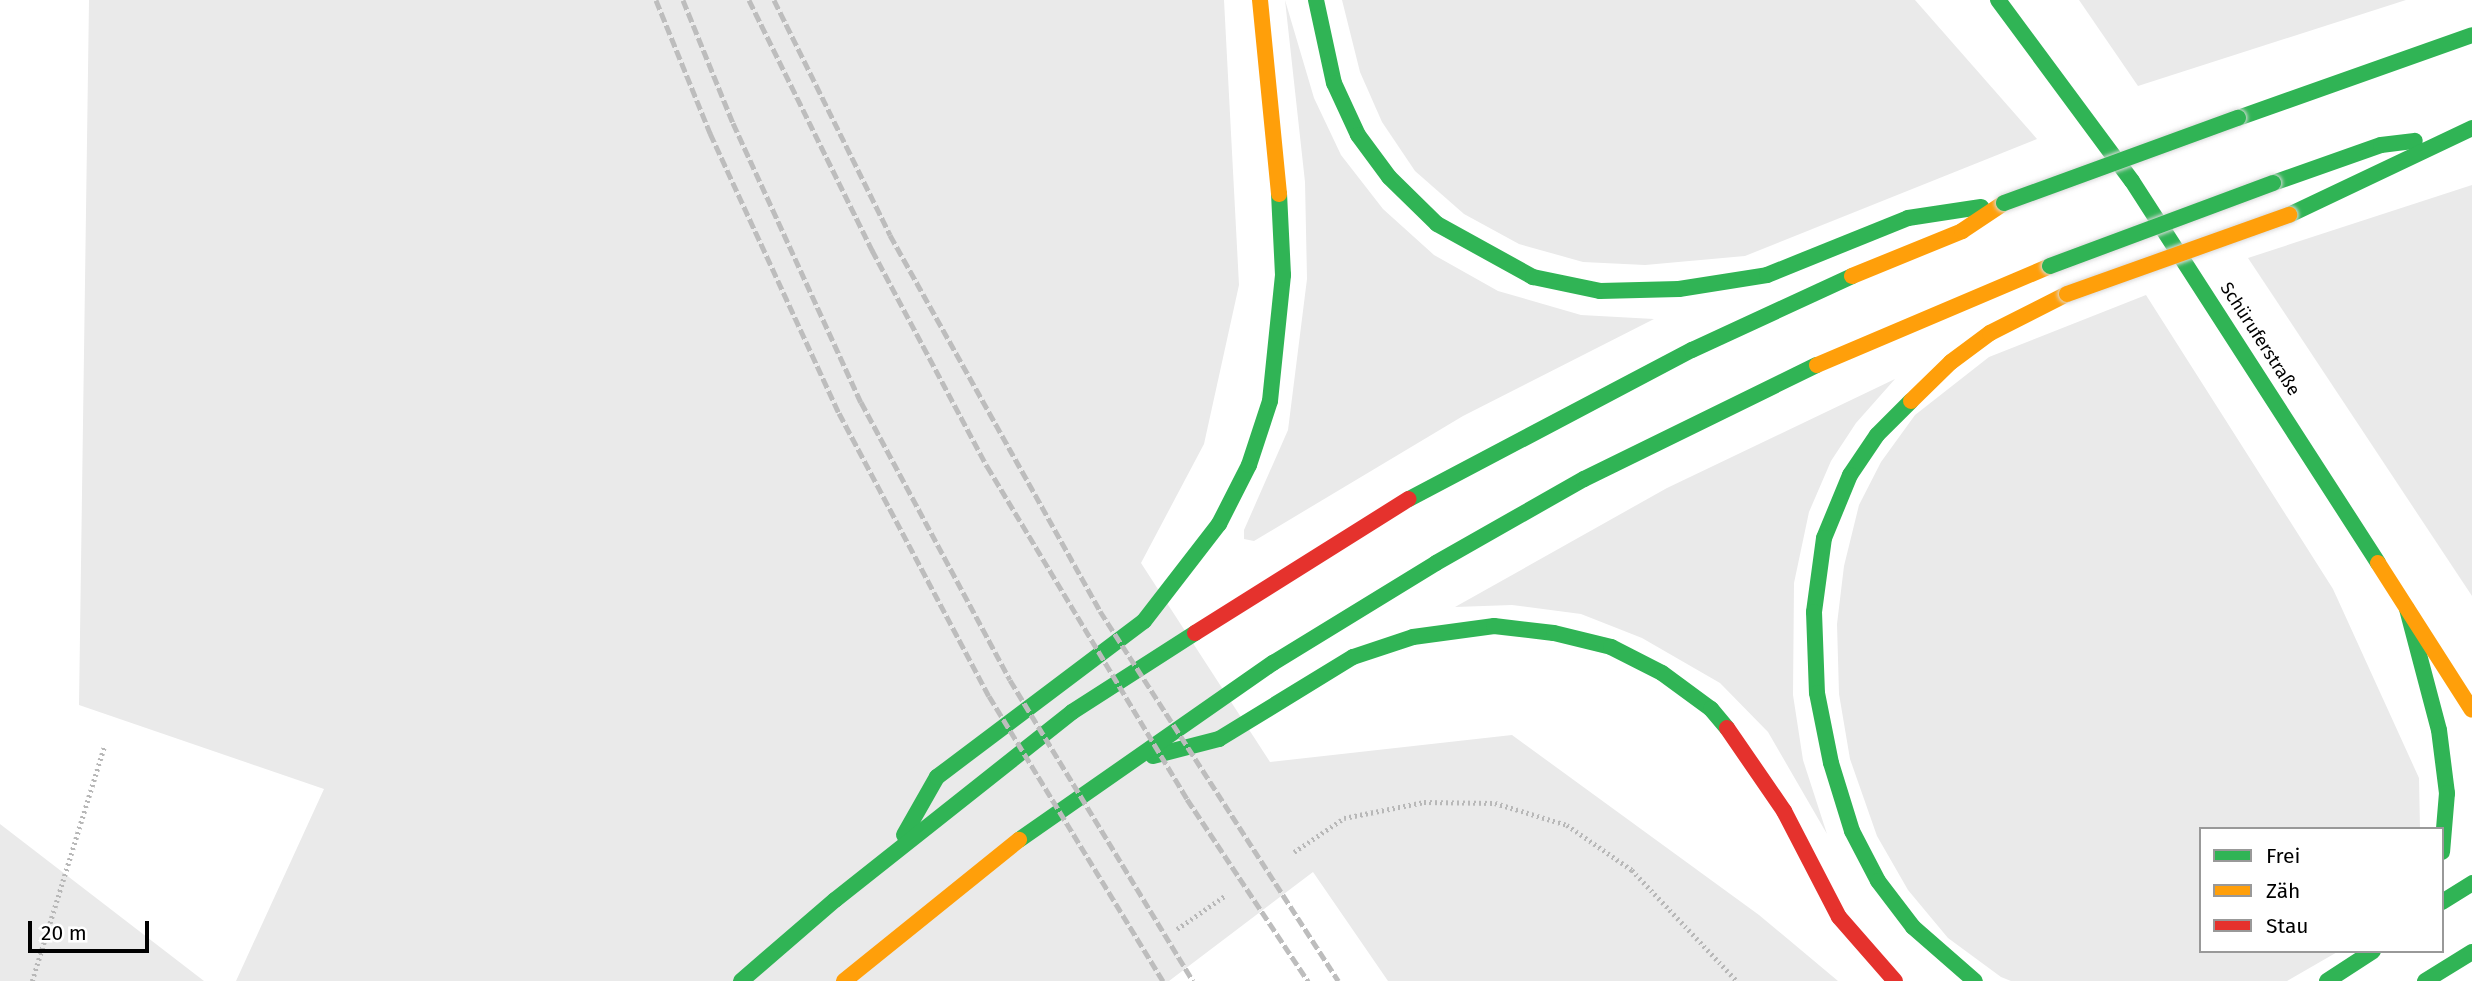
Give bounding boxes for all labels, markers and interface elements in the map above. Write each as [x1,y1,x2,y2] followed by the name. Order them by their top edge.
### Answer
[2215,278,2305,400] street label: Schüruferstraße
[2199,827,2444,953] legend
[2266,843,2300,869] text: Frei
[2266,878,2300,904] text: Zäh
[32,908,152,952] scale bar
[2266,913,2309,939] text: Stau
[41,920,87,946] text: 20 m

